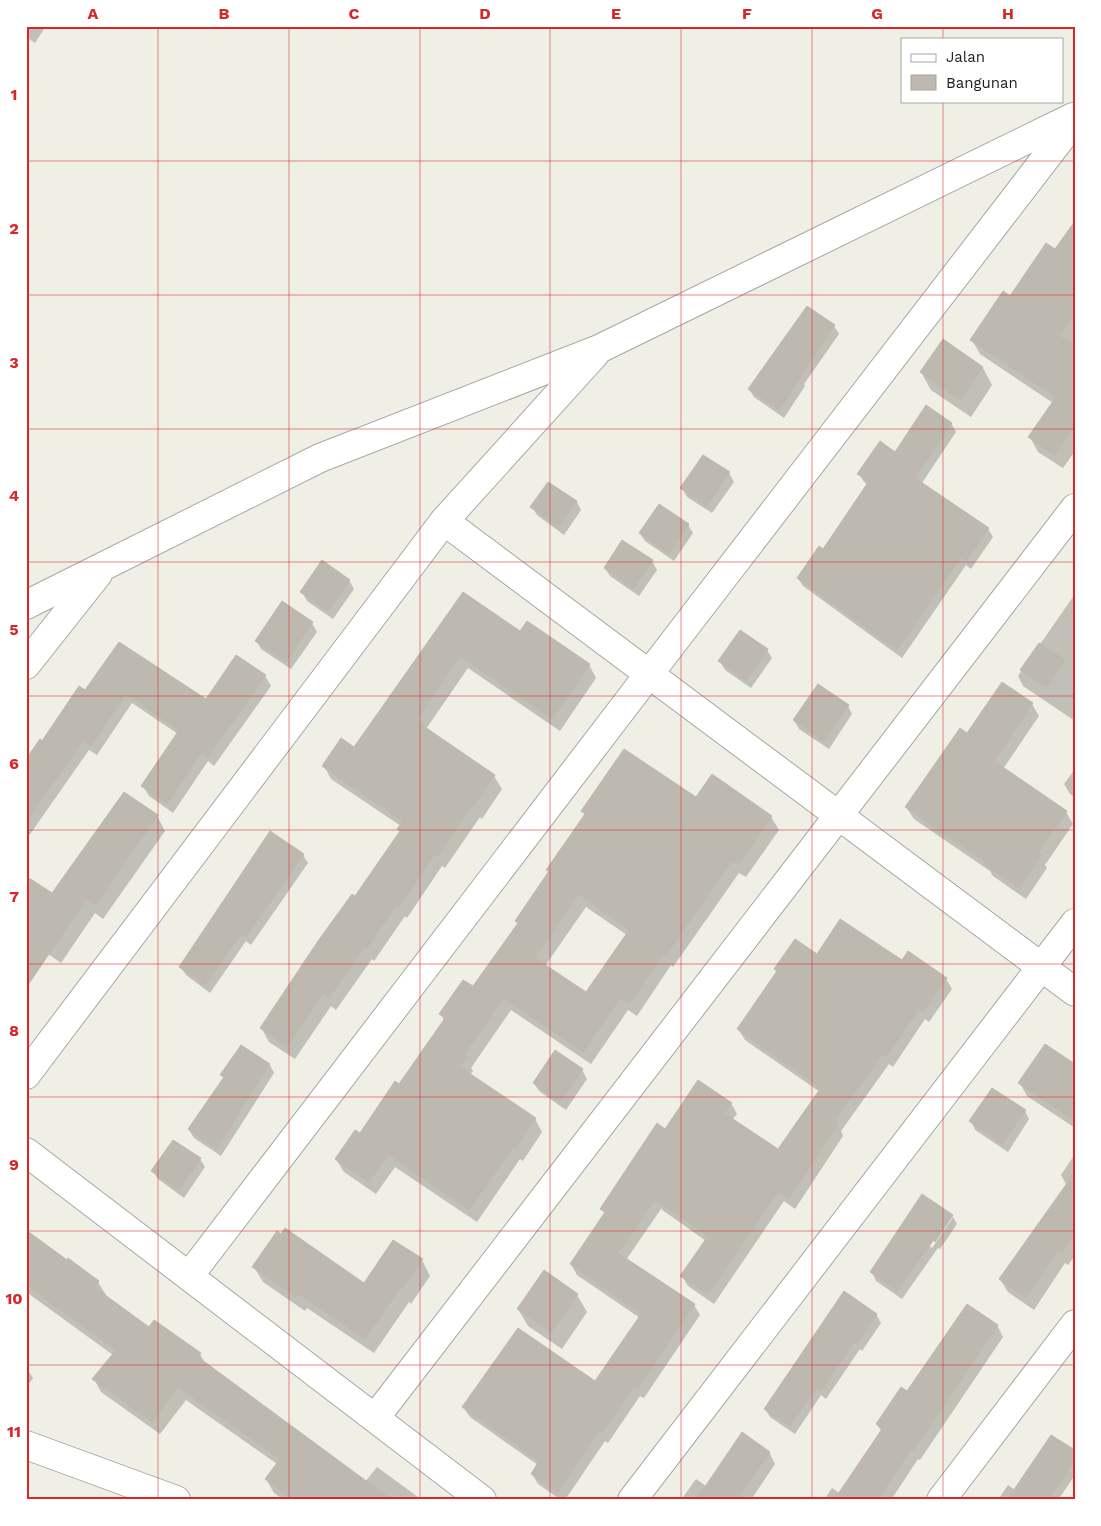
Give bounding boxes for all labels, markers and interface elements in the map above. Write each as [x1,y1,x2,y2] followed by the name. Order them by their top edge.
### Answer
[88,4,99,23] text: A
[219,4,230,23] text: B
[349,4,360,23] text: C
[479,4,491,23] text: D
[611,4,621,23] text: E
[742,4,752,23] text: F
[871,4,883,23] text: G
[1002,4,1014,23] text: H
[901,38,1064,102] legend
[946,48,985,66] text: Jalan
[946,74,1018,92] text: Bangunan
[11,85,17,104] text: 1
[9,219,19,238] text: 2
[9,353,19,372] text: 3
[9,486,19,505] text: 4
[9,620,19,639] text: 5
[9,754,19,773] text: 6
[9,887,19,906] text: 7
[9,1021,19,1040] text: 8
[9,1155,19,1174] text: 9
[5,1289,23,1308] text: 10
[7,1422,21,1441] text: 11

